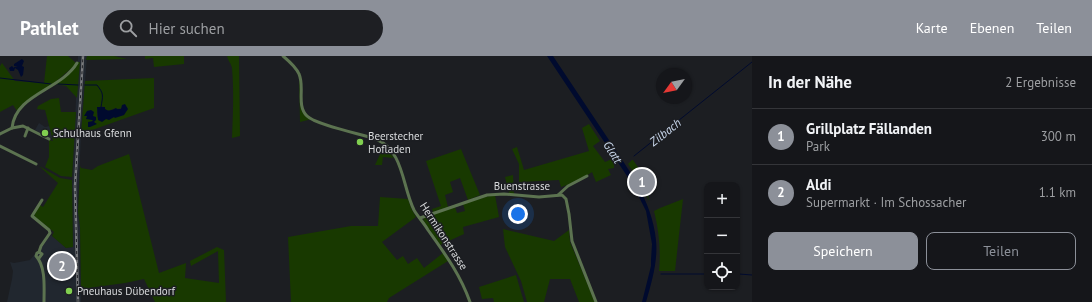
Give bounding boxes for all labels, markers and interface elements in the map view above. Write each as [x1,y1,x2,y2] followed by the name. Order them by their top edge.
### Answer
[103,10,383,46] search box
[20,16,79,40] text: Pathlet
[117,17,139,39] icon: search
[149,19,225,38] text: Hier suchen
[916,19,948,37] text: Karte
[970,19,1014,37] text: Ebenen
[1036,19,1072,37] text: Teilen
[656,68,692,104] north arrow
[768,71,852,93] text: In der Nähe
[1005,74,1076,91] text: 2 Ergebnisse
[645,115,684,150] water label: Zilbach
[806,119,932,138] text: Grillplatz Fällanden
[53,126,132,140] place label: Schulhaus Gfenn
[40,128,50,138] marker: Schulhaus Gfenn
[777,128,785,145] text: 1
[1041,128,1076,145] text: 300 m
[368,129,423,156] place label: Beerstecher Hofladen
[355,137,365,147] marker: Beerstecher Hofladen
[600,138,626,167] water label: Glatt
[806,138,830,155] text: Park
[629,167,655,197] pin: 1
[806,175,832,194] text: Aldi
[494,179,551,193] street label: Buenstrasse
[704,182,740,290] map controls
[704,182,740,218] button: +
[777,184,785,201] text: 2
[1039,184,1076,201] text: 1.1 km
[806,194,967,211] text: Supermarkt · Im Schossacher
[417,199,471,273] street label: Hermikonstrasse
[508,204,528,224] your location
[704,218,740,254] button: −
[768,232,918,270] button: Speichern
[926,232,1076,270] button: Teilen
[49,251,75,281] pin: 2
[704,254,740,290] button: locate
[77,284,175,298] place label: Pneuhaus Dübendorf
[64,286,74,296] marker: Pneuhaus Dübendorf

